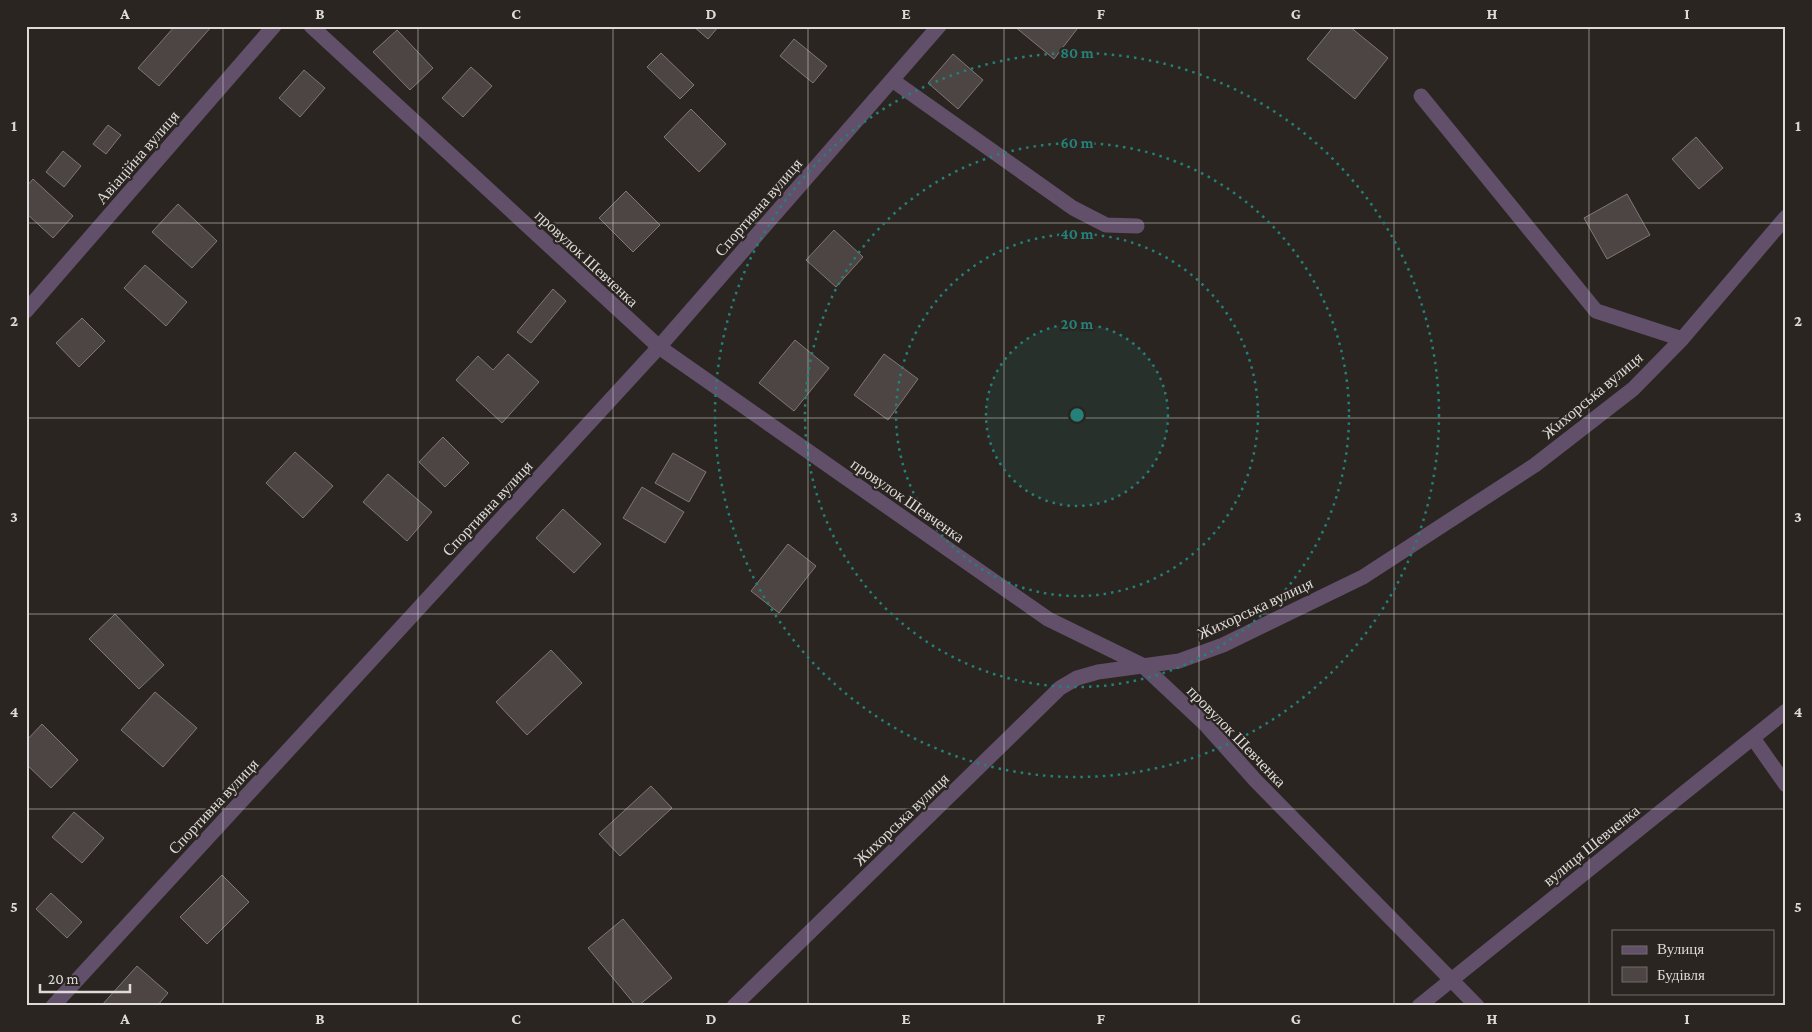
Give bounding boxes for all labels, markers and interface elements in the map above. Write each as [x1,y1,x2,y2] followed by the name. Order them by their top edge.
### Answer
[119,5,130,22] text: A
[315,5,325,22] text: B
[511,5,521,22] text: C
[705,5,717,22] text: D
[901,5,911,22] text: E
[1097,5,1106,22] text: F
[1291,5,1301,22] text: G
[1487,5,1498,22] text: H
[1684,5,1690,22] text: I
[1060,45,1094,61] text: 80 m
[92,107,184,208] street label: Авіаційна вулиця
[11,117,17,134] text: 1
[1795,117,1801,134] text: 1
[1061,135,1094,151] text: 60 m
[711,155,806,260] street label: Спортивна вулиця
[531,206,642,311] street label: провулок Шевченка
[1061,226,1094,242] text: 40 m
[10,312,18,329] text: 2
[1794,312,1802,329] text: 2
[1061,316,1093,332] text: 20 m
[1539,348,1647,443] street label: Жихорська вулиця
[1068,406,1086,424] centre of rings
[847,455,968,547] street label: провулок Шевченка
[439,457,537,560] street label: Спортивна вулиця
[10,508,18,525] text: 3
[1794,508,1802,525] text: 3
[1195,574,1316,643] street label: Жихорська вулиця
[1183,682,1289,791] street label: провулок Шевченка
[10,703,19,720] text: 4
[1794,703,1803,720] text: 4
[165,755,263,858] street label: Спортивна вулиця
[850,769,953,870] street label: Жихорська вулиця
[1540,802,1643,890] street label: вулиця Шевченка
[10,898,18,915] text: 5
[1794,898,1802,915] text: 5
[1612,930,1774,994] legend
[1657,941,1704,957] text: Вулиця
[40,962,130,994] scale bar
[1657,967,1705,983] text: Будівля
[48,971,79,987] text: 20 m
[119,1010,130,1027] text: A
[315,1010,325,1027] text: B
[511,1010,521,1027] text: C
[705,1010,717,1027] text: D
[901,1010,911,1027] text: E
[1097,1010,1106,1027] text: F
[1291,1010,1301,1027] text: G
[1487,1010,1498,1027] text: H
[1684,1010,1690,1027] text: I

